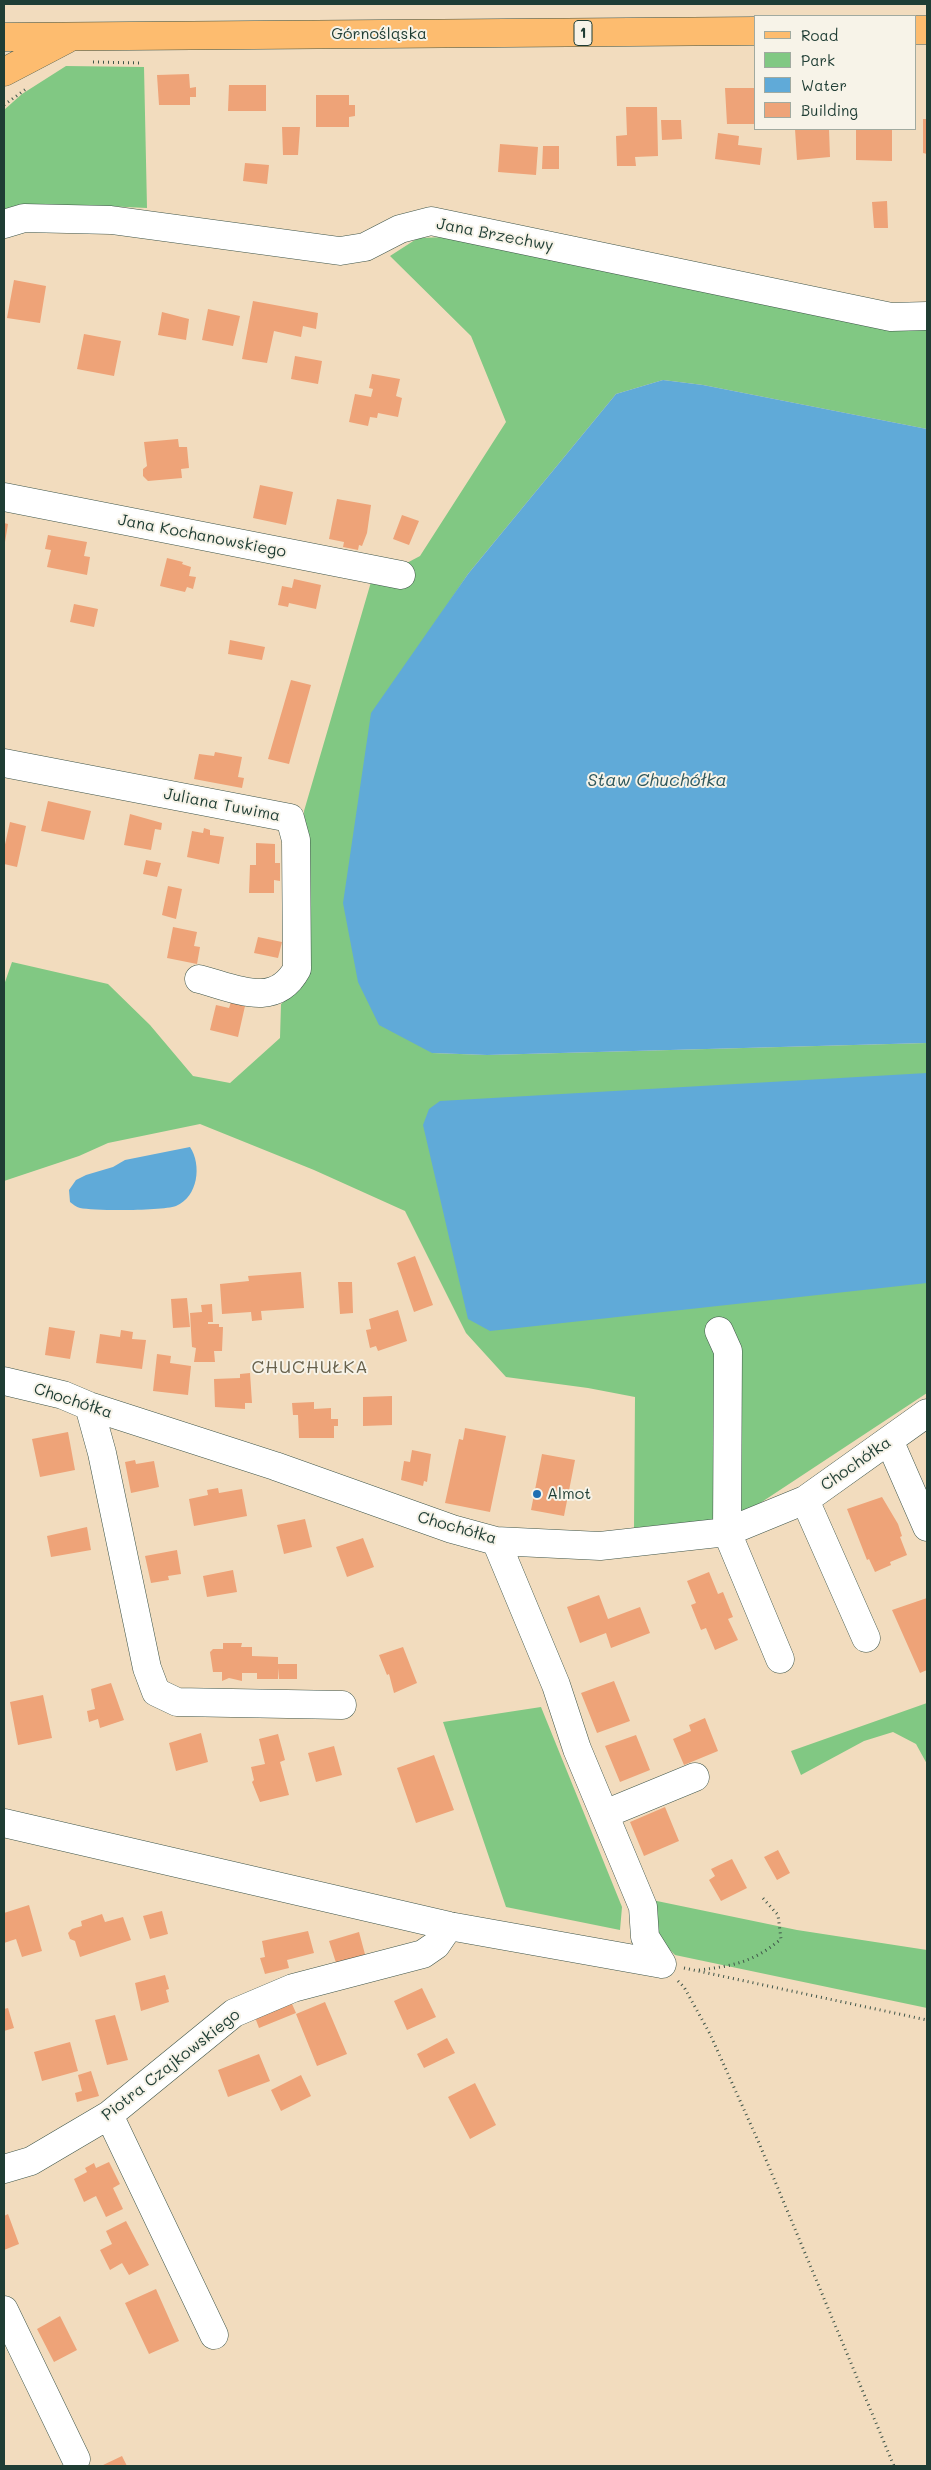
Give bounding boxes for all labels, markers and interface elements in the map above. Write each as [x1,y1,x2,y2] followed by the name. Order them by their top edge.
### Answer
[754,15,916,130] legend
[574,20,592,46] road number: 1
[331,24,427,44] street label: Górnośląska
[801,25,838,45] text: Road
[801,50,835,70] text: Park
[801,75,847,95] text: Water
[801,100,858,120] text: Building
[435,214,555,256] street label: Jana Brzechwy
[116,510,288,562] street label: Jana Kochanowskiego
[587,769,727,791] water label: Staw Chuchółka
[162,784,282,826] street label: Juliana Tuwima
[250,1356,370,1378] district label: CHUCHUŁKA
[31,1379,115,1423] street label: Chochółka
[817,1433,895,1495] street label: Chochółka
[547,1484,591,1504] place label: Almot
[531,1488,543,1500] marker: Almot
[415,1508,499,1548] street label: Chochółka
[98,2005,244,2125] street label: Piotra Czajkowskiego

